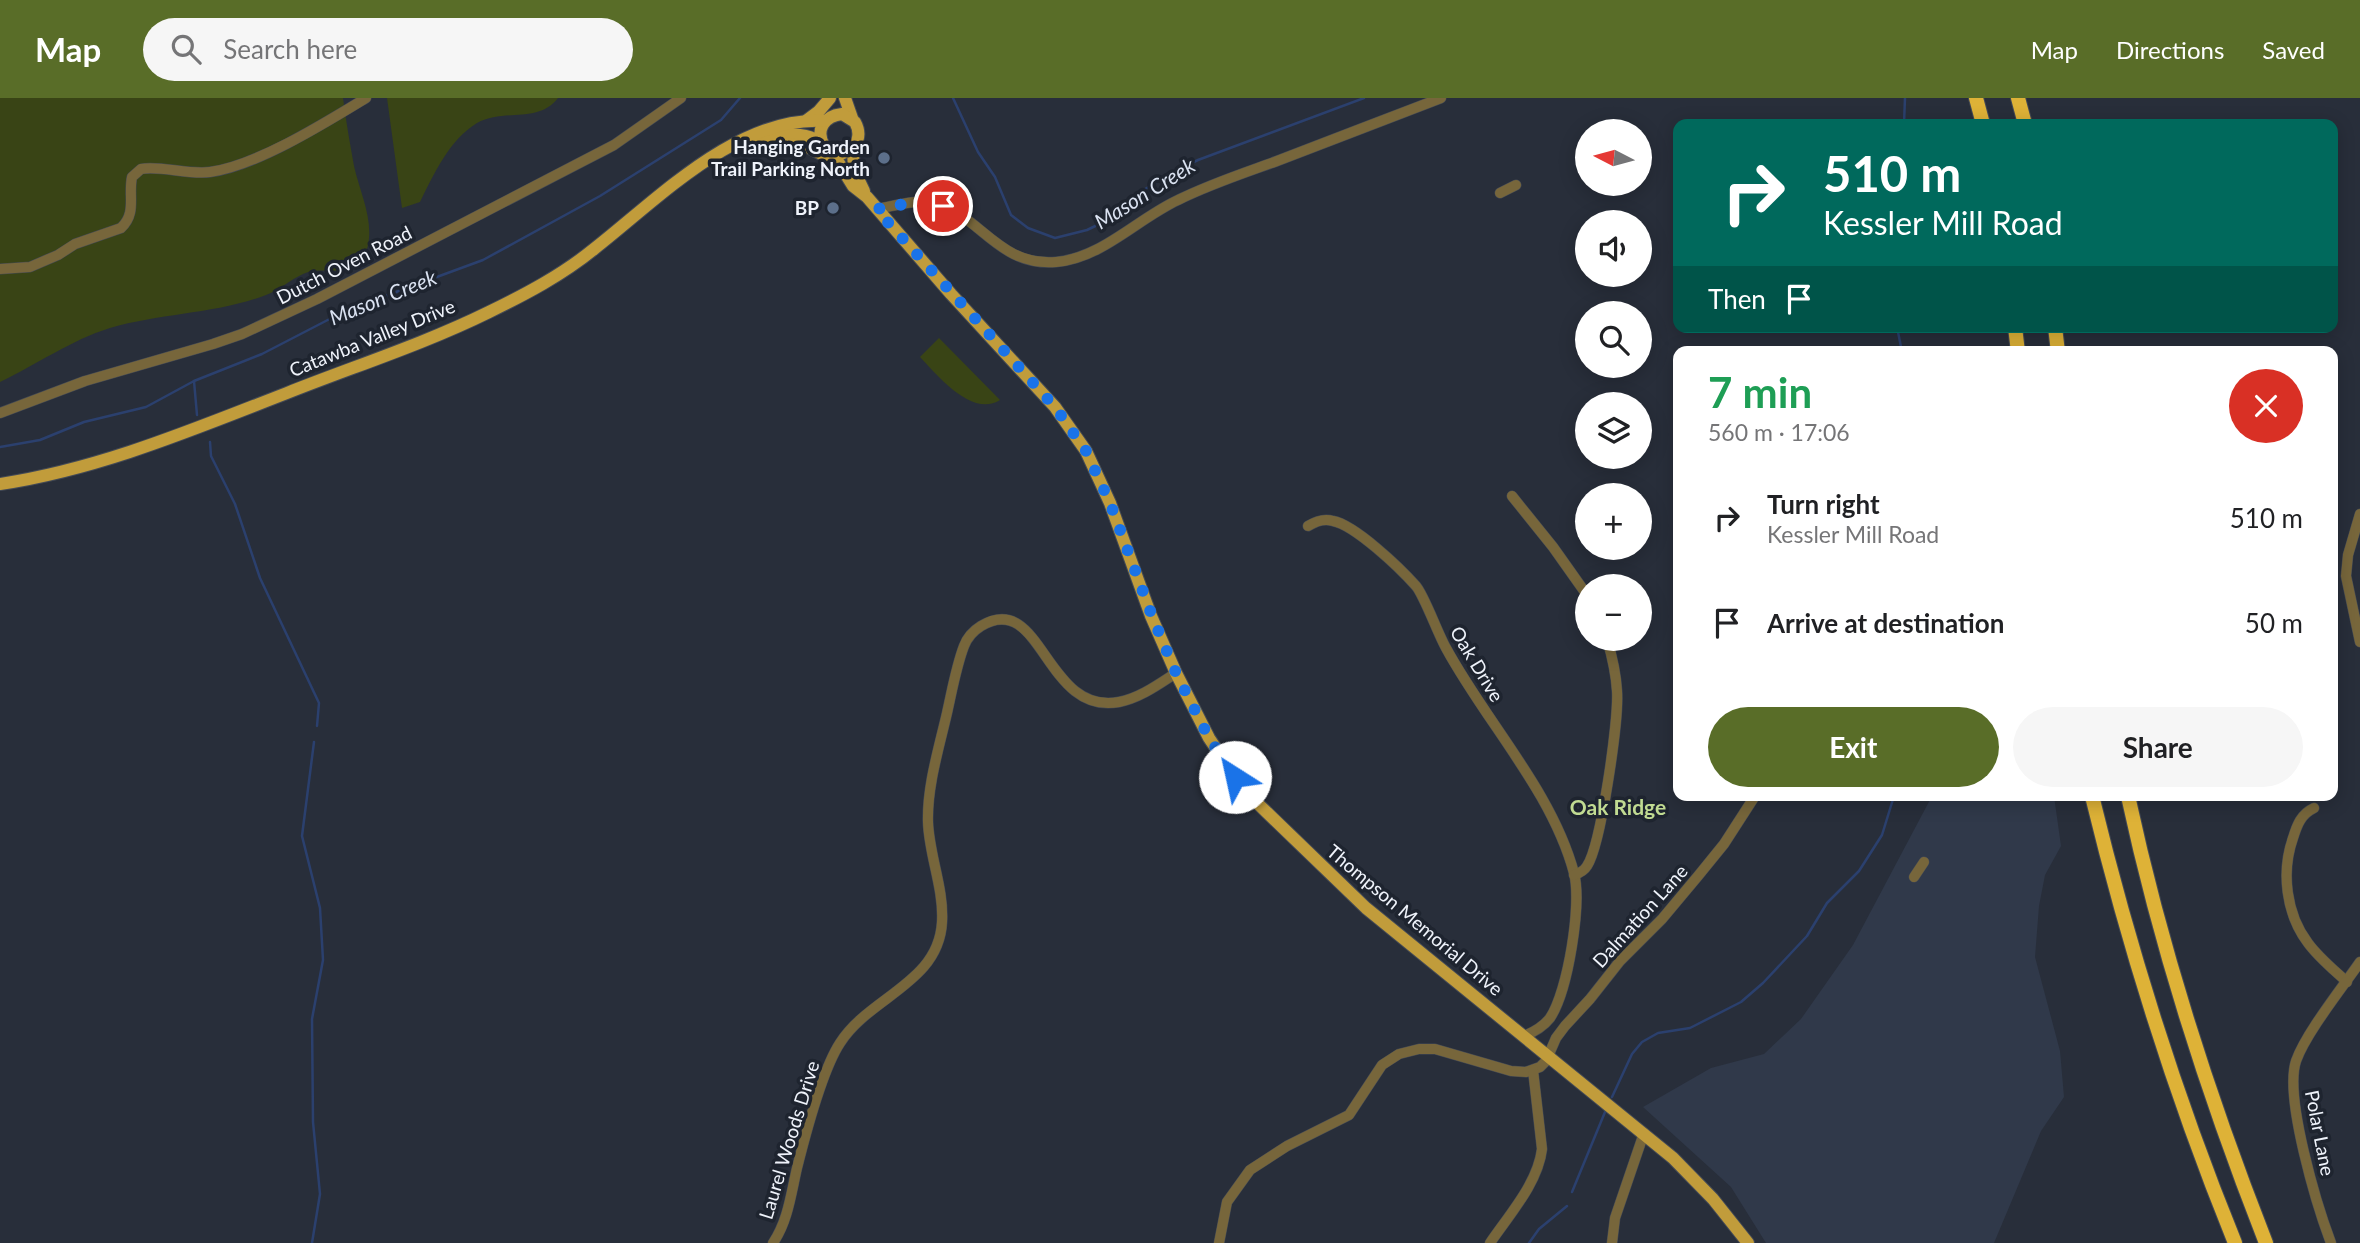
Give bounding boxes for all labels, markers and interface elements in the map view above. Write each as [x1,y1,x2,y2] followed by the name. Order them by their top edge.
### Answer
[143,18,633,81] search box
[35,29,101,69] text: Map
[167,30,205,68] icon: search
[223,33,357,65] text: Search here
[2031,35,2078,64] text: Map
[2116,35,2224,64] text: Directions
[2262,35,2325,64] text: Saved
[1575,119,1652,196] north arrow
[1575,119,1652,651] map controls
[711,135,870,180] place label: Hanging Garden Trail Parking North
[1823,144,1961,202] text: 510 m
[1708,147,1799,238] icon: right
[876,150,892,166] marker: Hanging Garden Trail Parking North
[1089,151,1200,233] water label: Mason Creek
[913,176,973,236] pin
[924,187,962,225] icon: arrive
[795,196,819,219] place label: BP
[825,200,841,216] marker: BP
[1823,203,2063,242] text: Kessler Mill Road
[1575,210,1652,287] button: sound
[272,221,415,309] street label: Dutch Oven Road
[325,263,441,329] water label: Mason Creek
[1780,280,1818,318] icon: arrive
[1708,283,1766,315] text: Then
[286,294,458,381] street label: Catawba Valley Drive
[1575,301,1652,378] button: search
[1708,367,1812,417] text: 7 min
[2229,369,2303,443] button: close
[1575,392,1652,469] button: layers
[1708,418,1850,446] text: 560 m · 17:06
[1575,483,1652,560] button: +
[1767,488,1880,520] text: Turn right
[1708,499,1746,537] icon: right
[2230,502,2303,534] text: 510 m
[1767,520,1939,548] text: Kessler Mill Road
[1575,574,1652,651] button: −
[1708,604,1746,642] icon: arrive
[1767,607,2004,639] text: Arrive at destination
[2245,607,2303,639] text: 50 m
[1446,622,1509,706] street label: Oak Drive
[1708,707,1999,787] button: Exit
[2013,707,2303,787] button: Share
[1198,740,1272,814] position arrow
[1570,794,1666,819] district label: Oak Ridge
[1323,839,1508,1000] street label: Thompson Memorial Drive
[1587,859,1692,972] street label: Dalmation Lane
[753,1058,824,1222] street label: Laurel Woods Drive
[2301,1088,2340,1178] street label: Polar Lane

